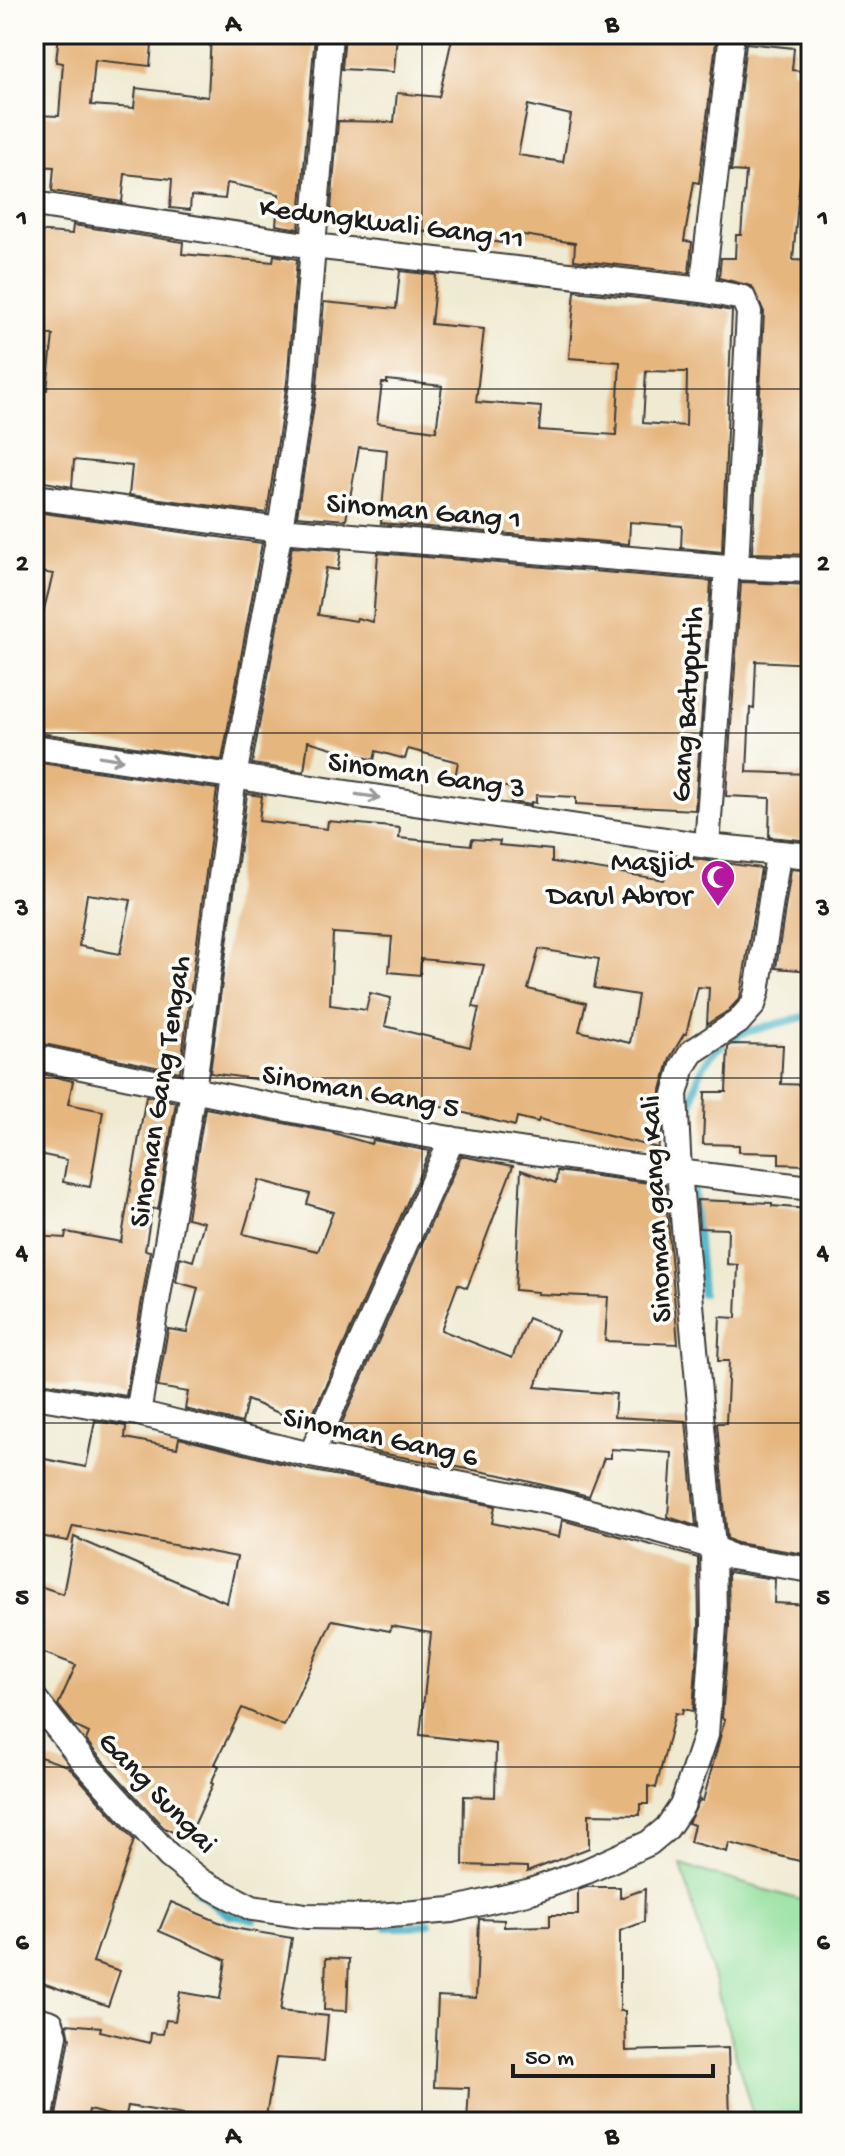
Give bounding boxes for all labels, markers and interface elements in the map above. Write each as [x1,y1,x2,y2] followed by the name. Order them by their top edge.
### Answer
[224,11,242,42] text: A
[604,11,620,42] text: B
[257,192,526,259] street label: Kedungkwali Gang 11
[16,205,27,236] text: 1
[817,205,828,236] text: 1
[325,488,523,539] street label: Sinoman Gang 1
[16,550,29,581] text: 2
[817,550,830,581] text: 2
[665,605,714,803] street label: Gang Batuputih
[325,746,527,809] street label: Sinoman Gang 3
[98,751,123,766] one-way arrow
[355,789,380,804] one-way arrow
[545,847,694,916] place label: Masjid Darul Abror
[699,858,737,908] mosque icon: Masjid Darul Abror
[14,895,29,926] text: 3
[815,895,830,926] text: 3
[124,953,201,1230] street label: Sinoman Gang Tengah
[259,1059,461,1128] street label: Sinoman Gang 5
[635,1094,682,1324] street label: Sinoman gang Kali
[15,1239,29,1270] text: 4
[816,1239,830,1270] text: 4
[279,1402,482,1477] street label: Sinoman Gang 6
[15,1584,29,1615] text: 5
[816,1584,830,1615] text: 5
[89,1726,223,1863] street label: Gang Sungai
[15,1929,29,1960] text: 6
[816,1929,830,1960] text: 6
[513,2028,713,2078] scale bar
[525,2045,574,2074] text: 50 m
[224,2123,242,2154] text: A
[604,2123,620,2154] text: B

